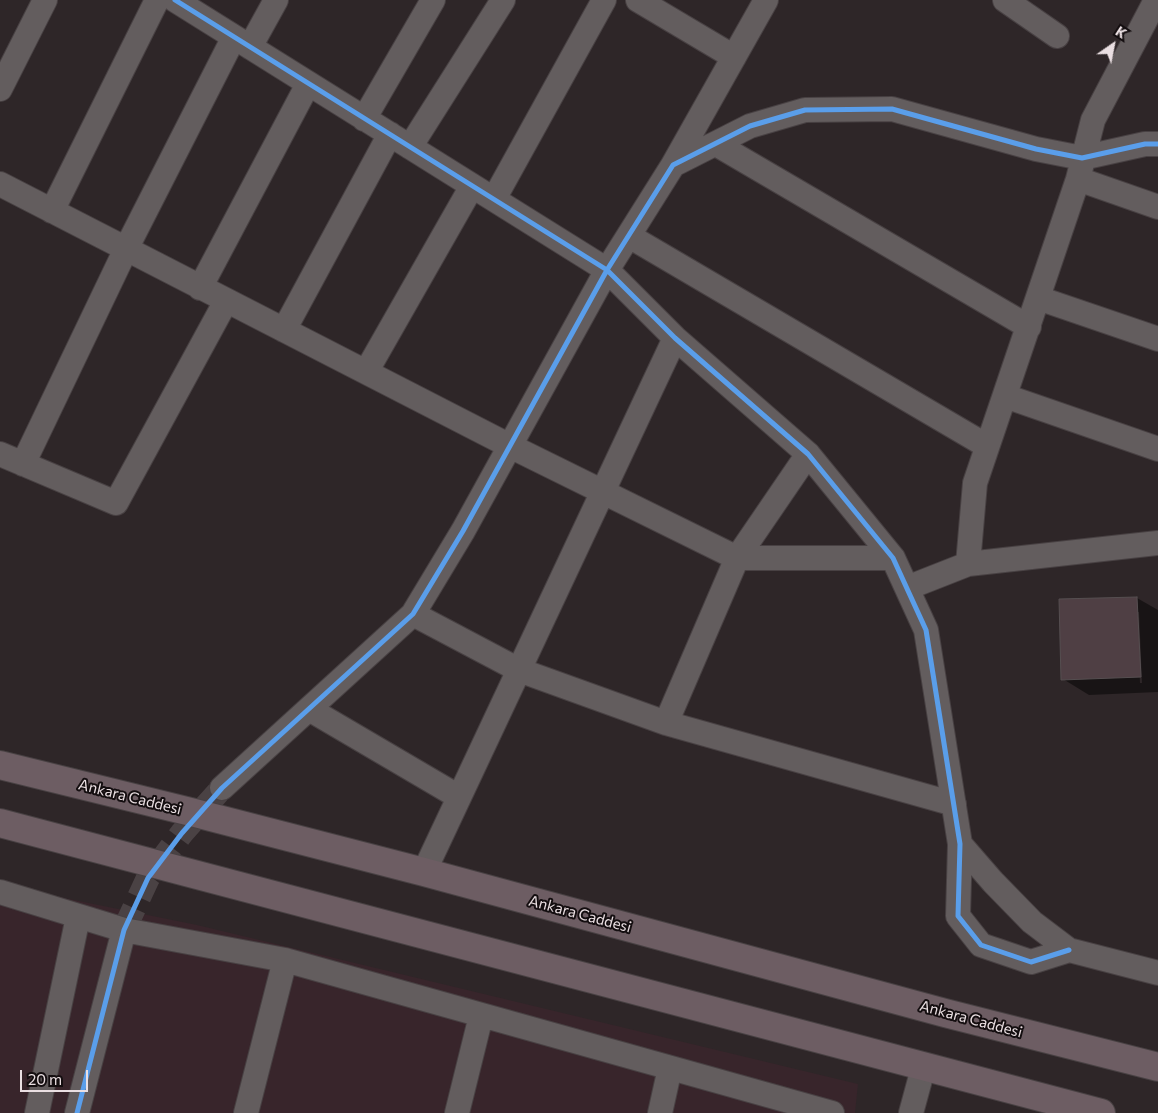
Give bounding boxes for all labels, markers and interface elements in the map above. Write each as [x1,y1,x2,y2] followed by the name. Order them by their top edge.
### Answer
[1088,20,1138,70] north arrow
[1113,22,1130,42] text: K
[77,776,183,818] street label: Ankara Caddesi
[527,892,633,936] street label: Ankara Caddesi
[918,997,1024,1041] street label: Ankara Caddesi
[22,1060,90,1092] scale bar
[28,1070,62,1088] text: 20 m

